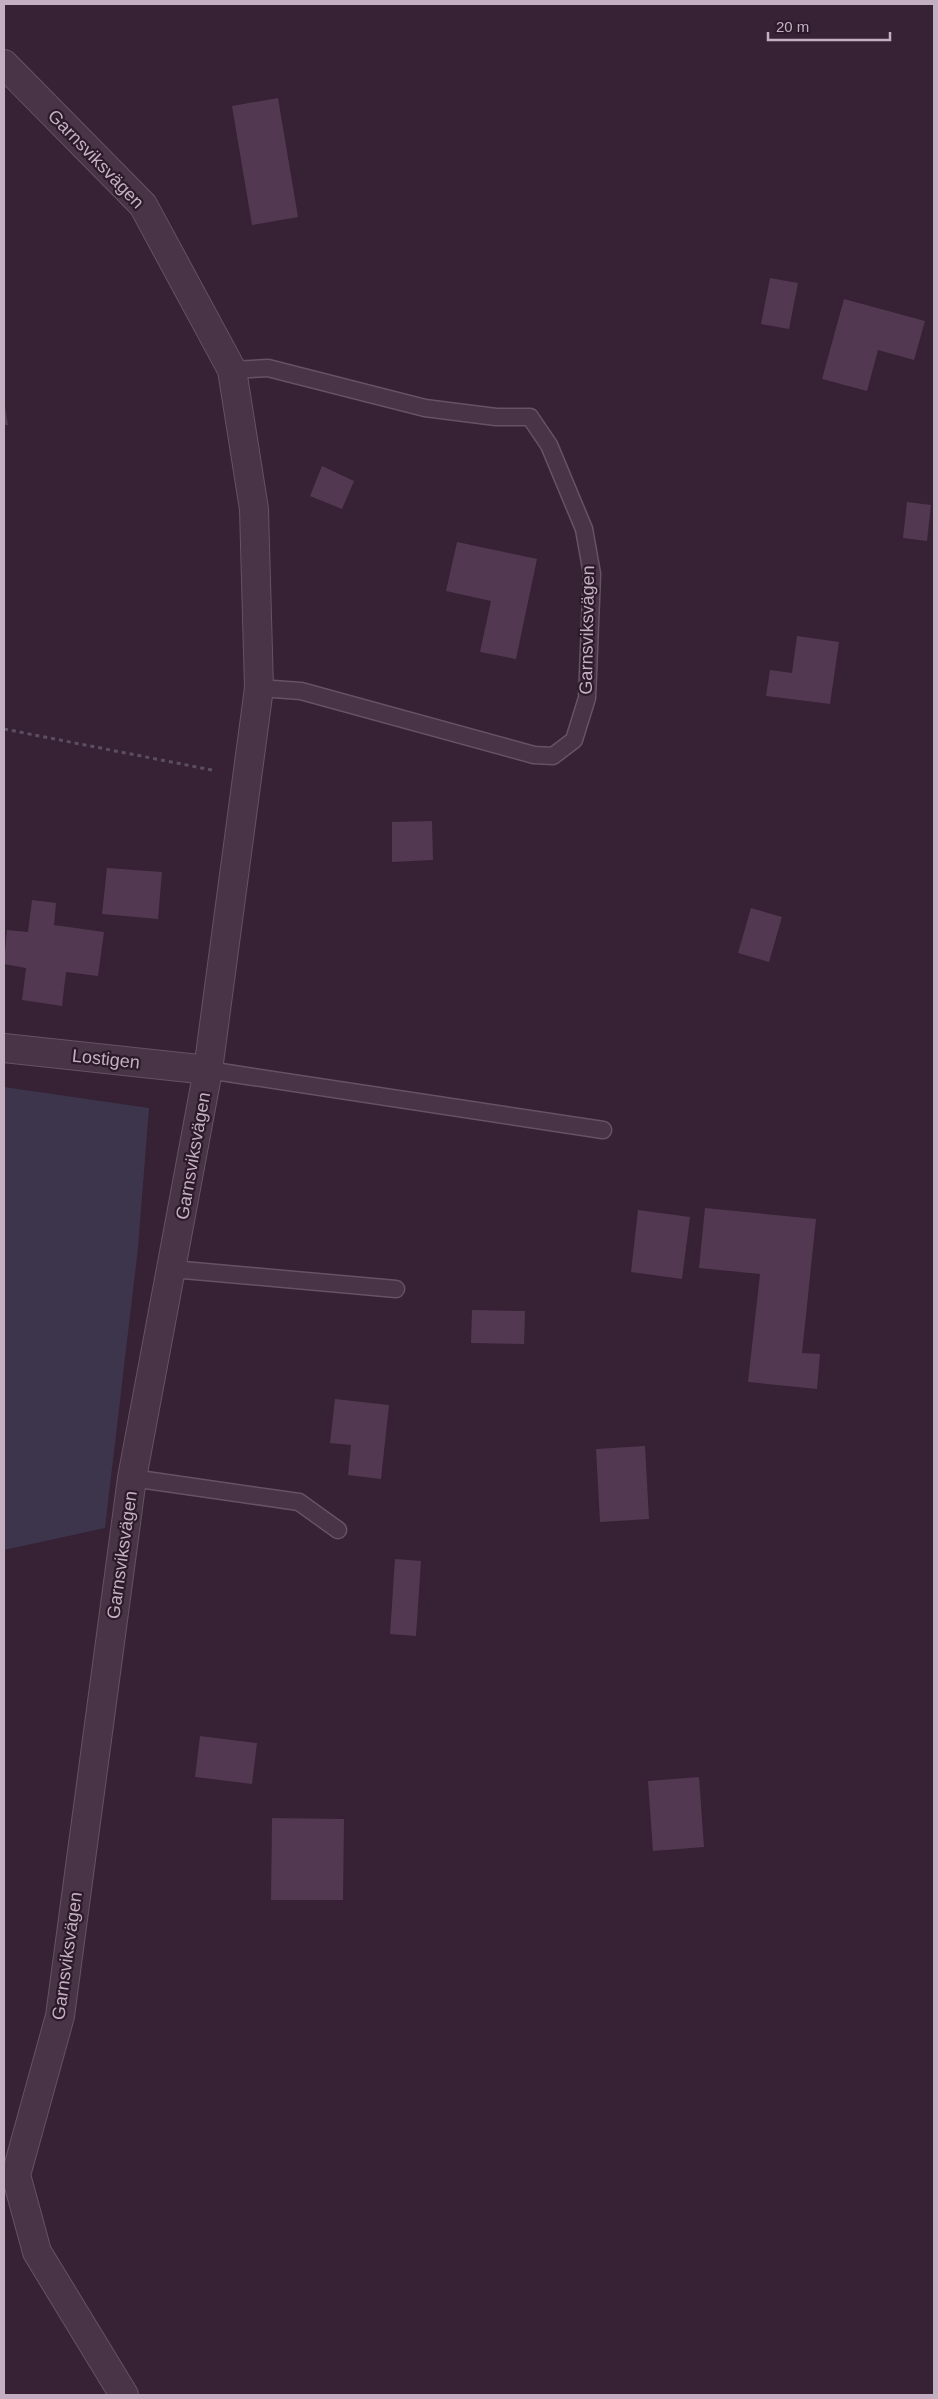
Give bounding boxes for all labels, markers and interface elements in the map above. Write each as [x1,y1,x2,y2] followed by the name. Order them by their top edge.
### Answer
[768,10,890,42] scale bar
[776,18,809,35] text: 20 m
[44,106,148,212] street label: Garnsviksvägen
[576,565,598,695] street label: Garnsviksvägen
[71,1045,141,1073] street label: Lostigen
[172,1091,214,1221] street label: Garnsviksvägen
[103,1490,141,1620] street label: Garnsviksvägen
[48,1891,86,2021] street label: Garnsviksvägen

